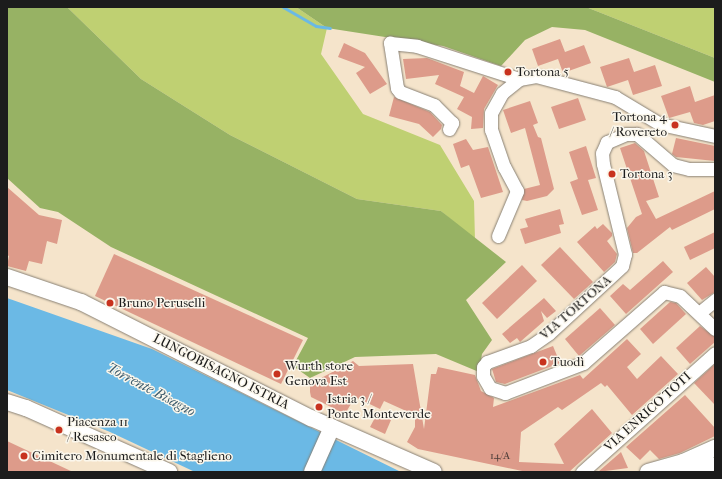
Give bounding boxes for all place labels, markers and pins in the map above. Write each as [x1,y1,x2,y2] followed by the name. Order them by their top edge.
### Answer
[516,64,569,80] place label: Tortona 5
[503,67,513,77] marker: Tortona 5
[610,110,667,141] place label: Tortona 4 / Rovereto
[670,120,680,130] marker: Tortona 4 / Rovereto
[620,166,672,182] place label: Tortona 3
[607,169,617,179] marker: Tortona 3
[118,295,205,311] place label: Bruno Peruselli
[105,298,115,308] marker: Bruno Peruselli
[551,354,584,370] place label: Tuodì
[538,357,548,367] marker: Tuodì
[285,359,353,390] place label: Wurth store Genova Est
[272,369,282,379] marker: Wurth store Genova Est
[327,392,431,423] place label: Istria 3 / Ponte Monteverde
[314,402,324,412] marker: Istria 3 / Ponte Monteverde
[67,415,128,446] place label: Piacenza 11 / Resasco
[54,425,64,435] marker: Piacenza 11 / Resasco
[32,448,232,464] place label: Cimitero Monumentale di Staglieno
[19,451,29,461] marker: Cimitero Monumentale di Staglieno

